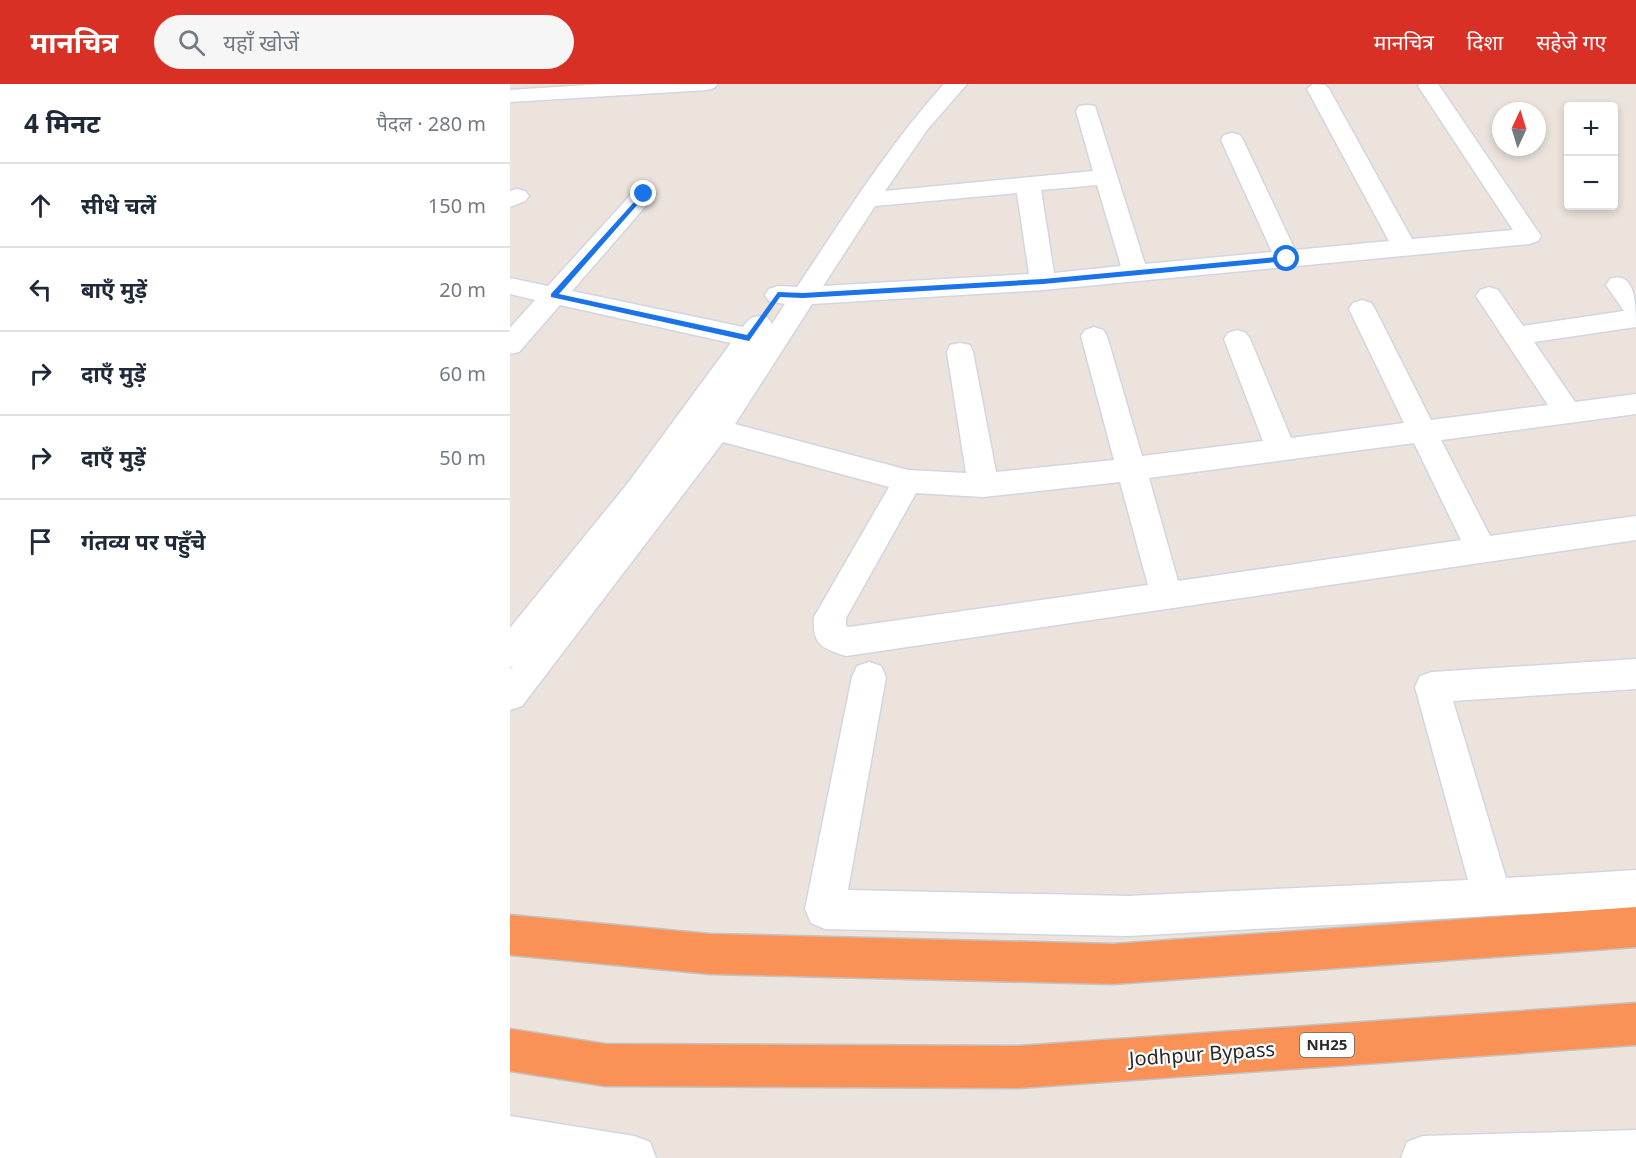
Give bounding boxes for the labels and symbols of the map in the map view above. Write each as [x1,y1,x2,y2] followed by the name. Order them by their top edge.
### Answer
[1492,102,1546,156] north arrow
[630,180,656,206] route end
[1273,245,1299,271] route start
[1300,1033,1354,1057] road number: NH25
[1126,1035,1276,1072] street label: Jodhpur Bypass

